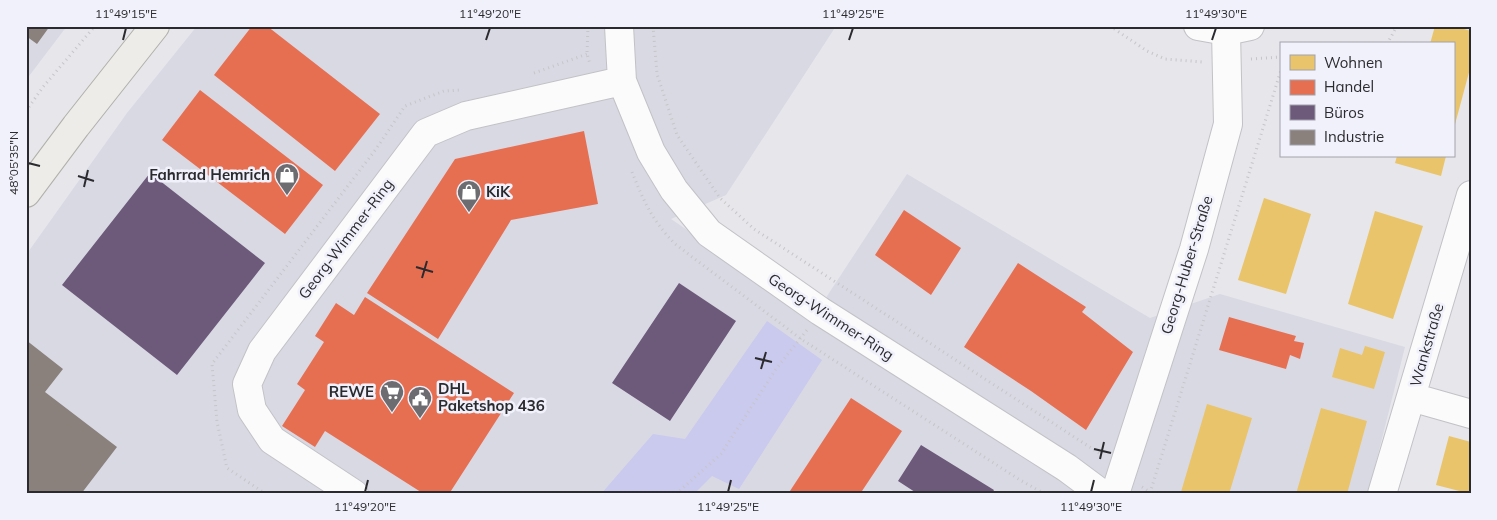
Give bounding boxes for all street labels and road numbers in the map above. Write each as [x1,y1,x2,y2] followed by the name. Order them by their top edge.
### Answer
[294,175,397,303] street label: Georg-Wimmer-Ring
[1156,193,1217,336] street label: Georg-Huber-Straße
[765,269,898,364] street label: Georg-Wimmer-Ring
[1406,301,1447,389] street label: Wankstraße

